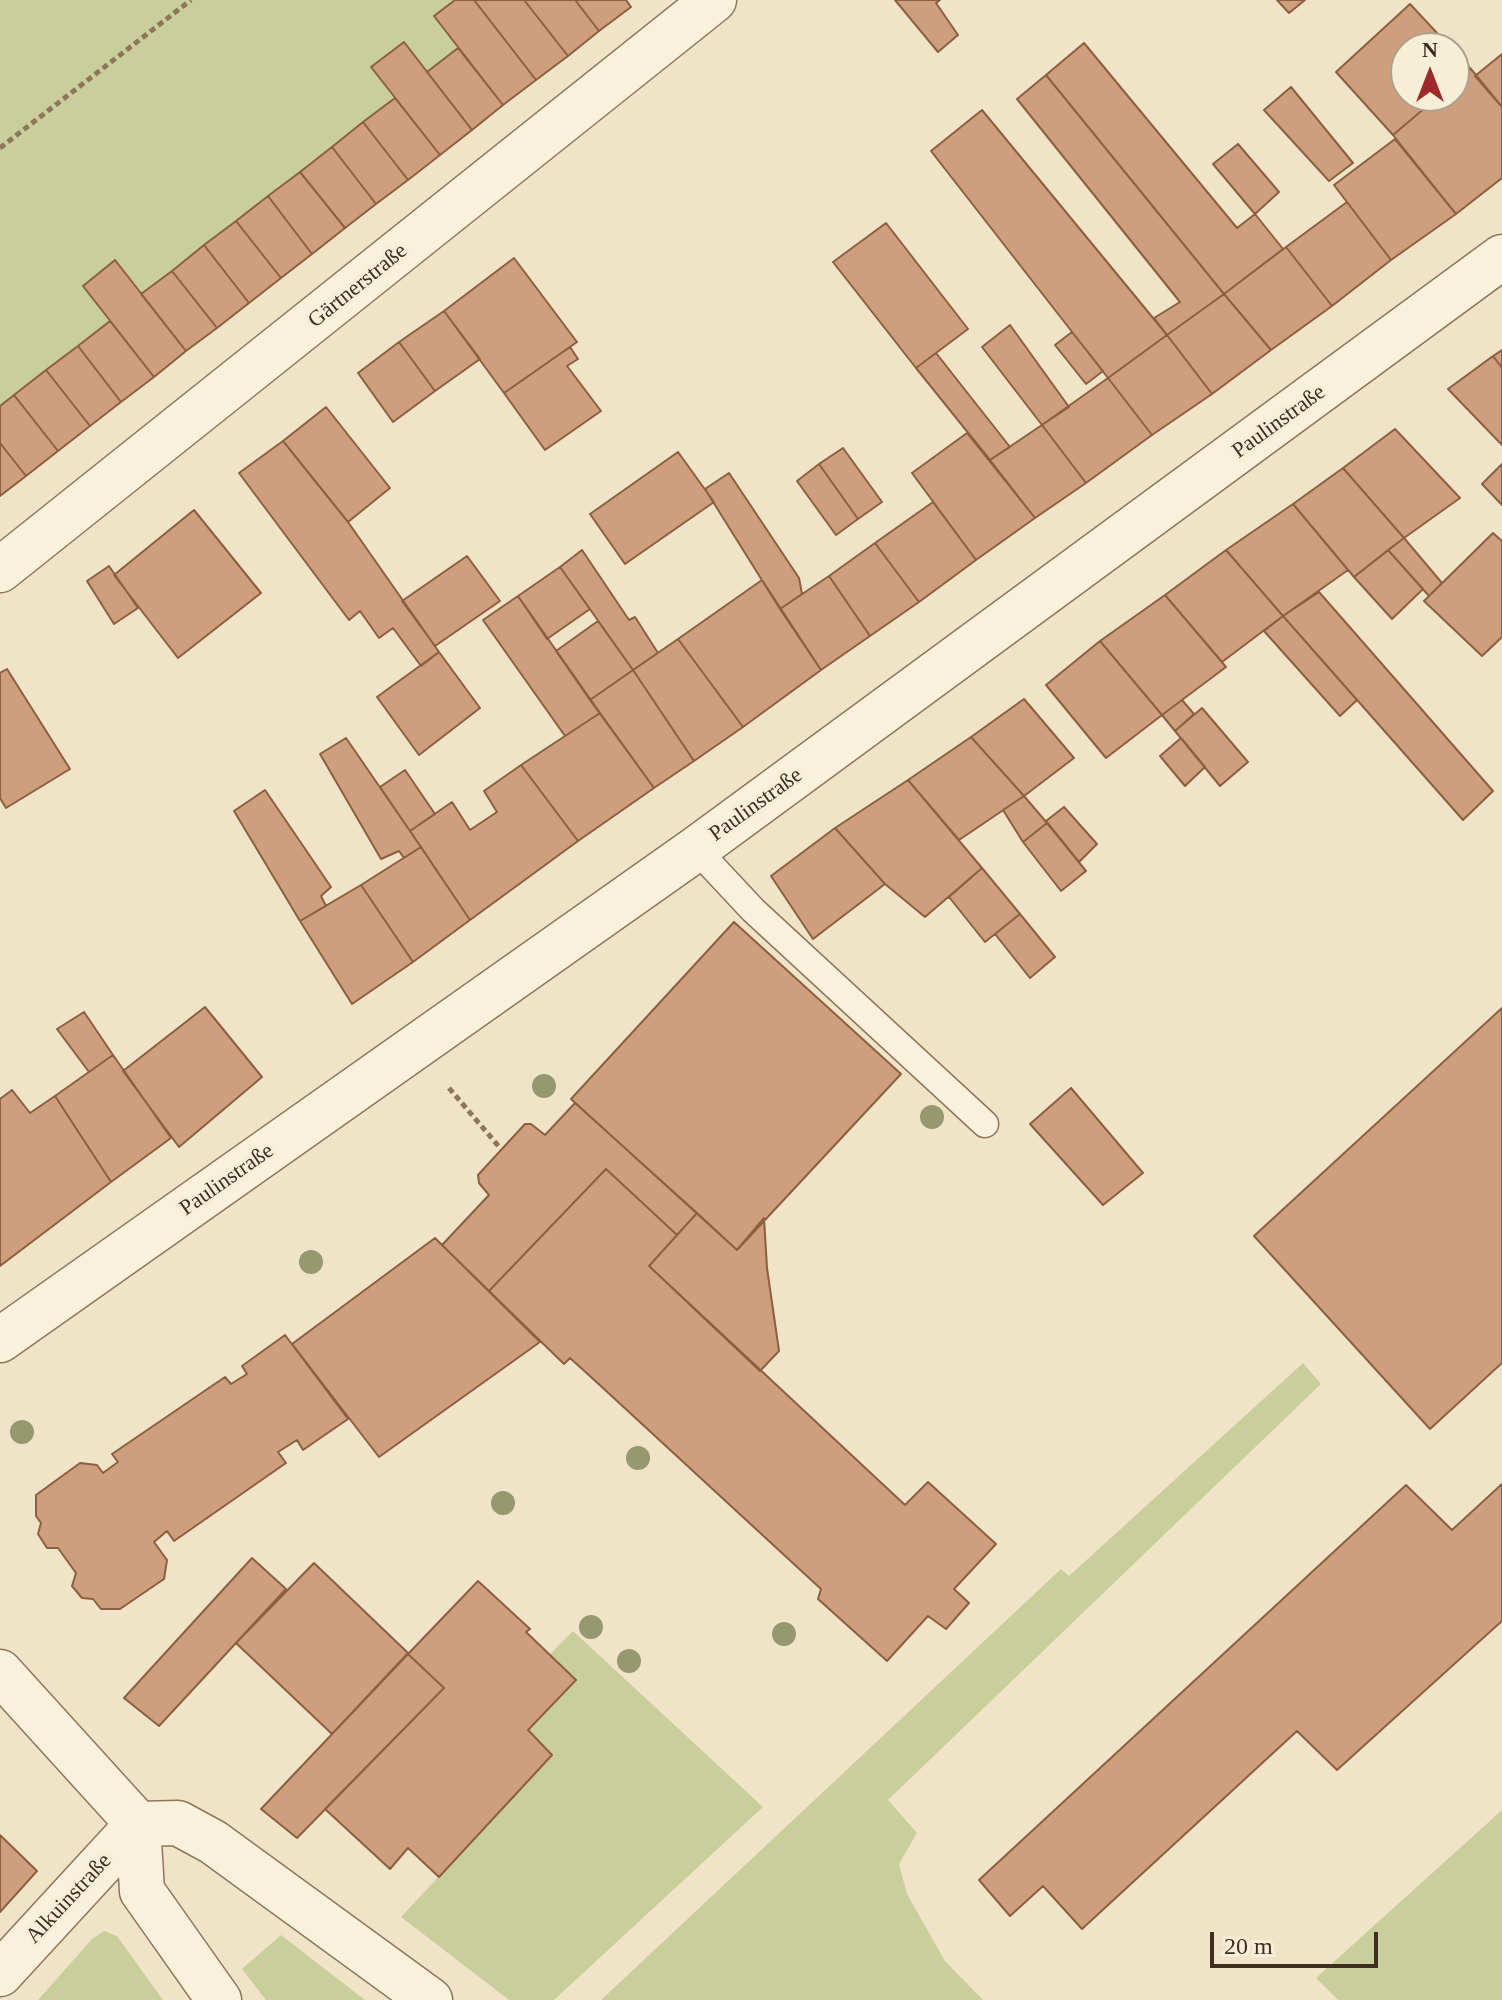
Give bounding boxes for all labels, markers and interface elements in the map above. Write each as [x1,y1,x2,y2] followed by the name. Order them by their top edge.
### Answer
[1390,32,1470,112] north arrow
[1422,37,1438,62] text: N
[303,238,413,334] street label: Gärtnerstraße
[1227,379,1331,465] street label: Paulinstraße
[704,762,808,848] street label: Paulinstraße
[175,1138,279,1222] street label: Paulinstraße
[21,1848,117,1950] street label: Alkuinstraße
[1214,1916,1382,1966] scale bar
[1224,1933,1273,1959] text: 20 m

